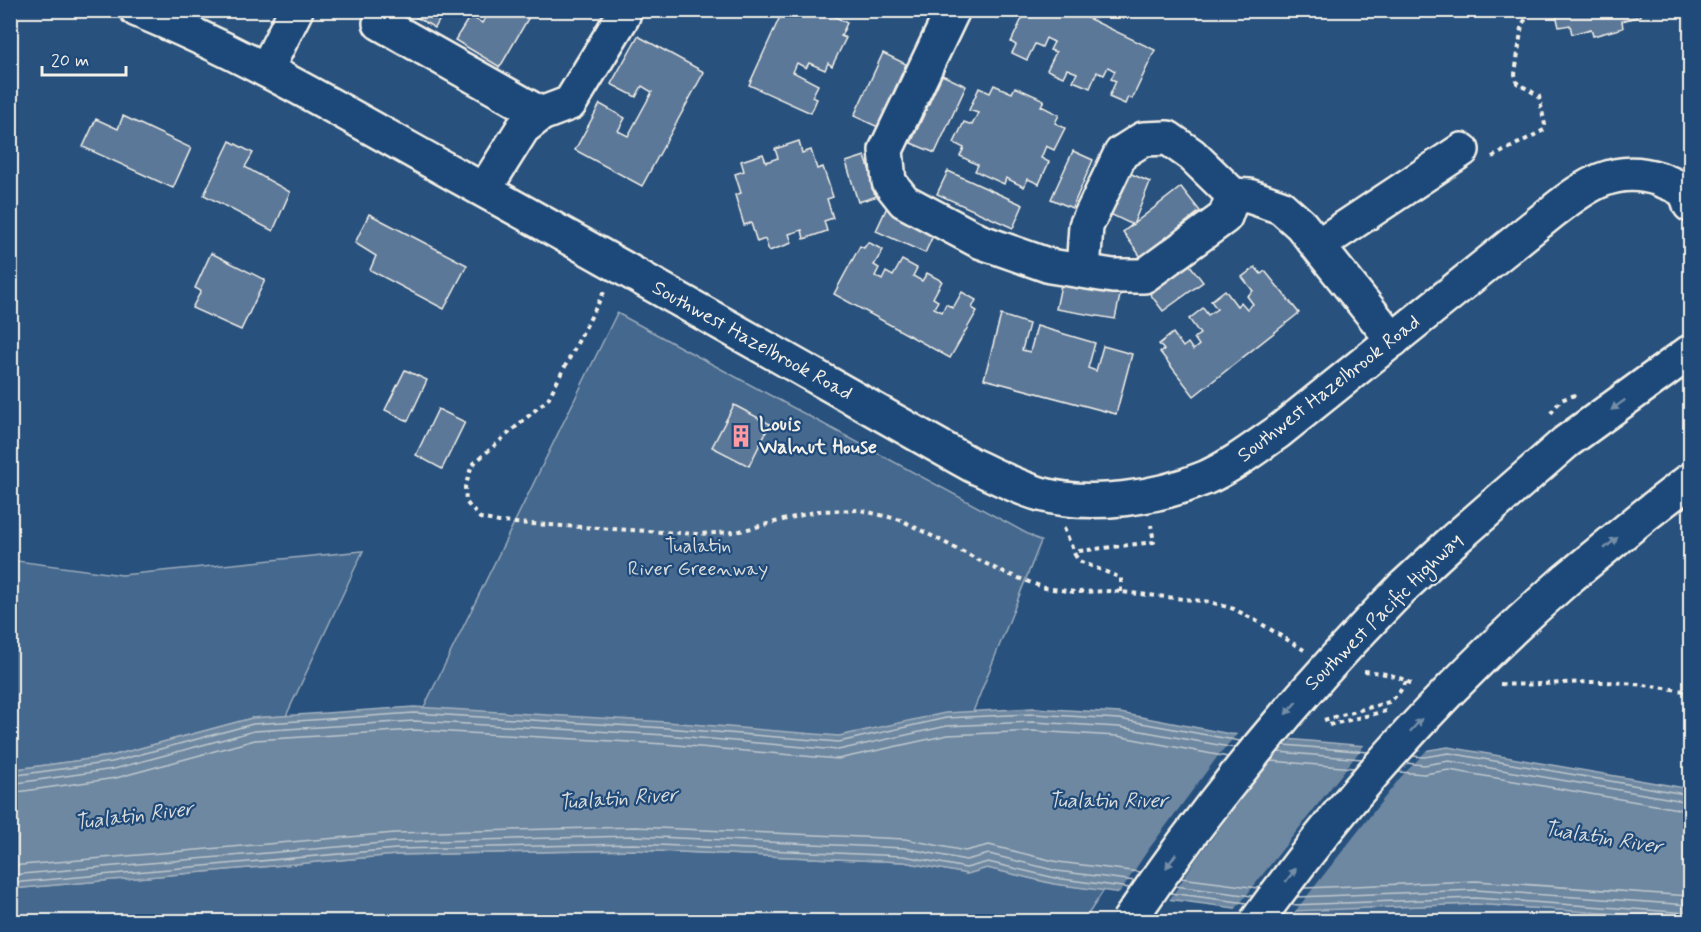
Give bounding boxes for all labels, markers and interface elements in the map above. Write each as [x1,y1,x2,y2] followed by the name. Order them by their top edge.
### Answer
[42,39,126,77] scale bar
[51,49,89,73] text: 20 m
[647,275,857,407] street label: Southwest Hazelbrook Road
[1232,309,1426,469] street label: Southwest Hazelbrook Road
[1610,399,1626,411] one-way arrow
[758,411,877,461] place label: Louis Walnut House
[728,423,754,449] building icon: Louis Walnut House
[1299,527,1470,698] street label: Southwest Pacific Highway
[628,533,768,583] park label: Tualatin River Greenway
[1603,537,1618,550] one-way arrow
[1285,700,1298,715] one-way arrow
[1409,718,1422,733] one-way arrow
[557,781,681,817] water label: Tualatin River
[1048,787,1170,815] water label: Tualatin River
[73,795,197,837] water label: Tualatin River
[1542,815,1666,862] water label: Tualatin River
[1166,853,1177,869] one-way arrow
[1285,867,1297,883] one-way arrow

